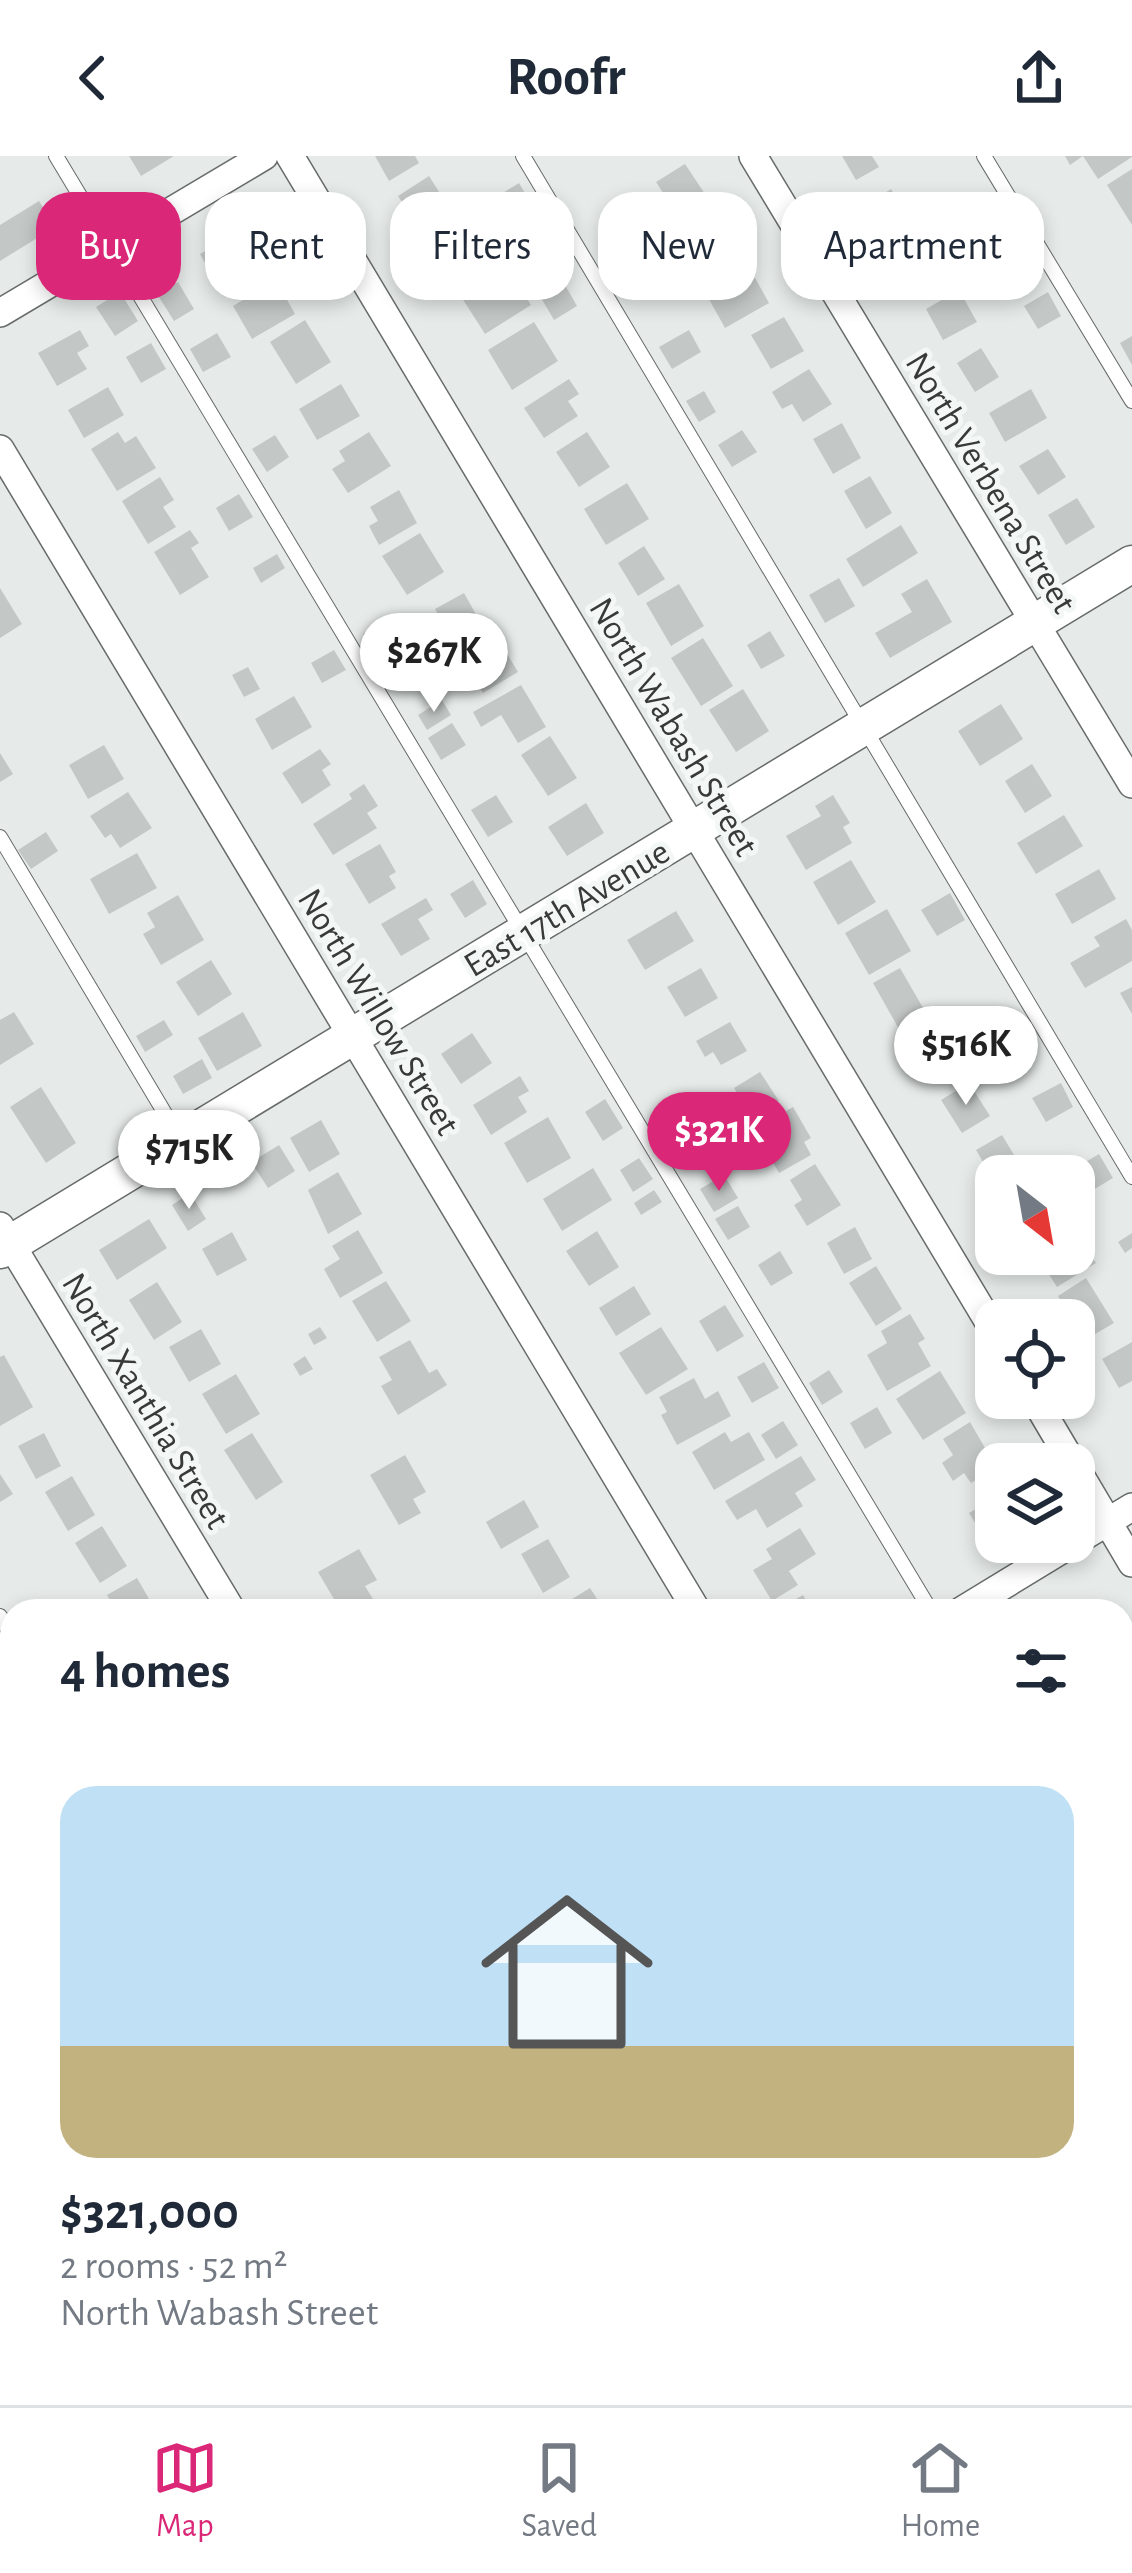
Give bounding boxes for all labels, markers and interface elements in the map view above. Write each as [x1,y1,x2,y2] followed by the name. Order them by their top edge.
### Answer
[60,45,126,111] icon: back
[1006,45,1072,111] icon: share
[507,51,625,105] text: Roofr
[36,192,181,300] chip: Buy
[205,192,366,300] chip: Rent
[390,192,574,300] chip: Filters
[598,192,757,300] chip: New
[781,192,1044,300] chip: Apartment
[898,346,1082,620] street label: North Verbena Street
[582,592,765,863] street label: North Wabash Street
[350,613,518,715] pin: $267K
[387,632,481,671] text: $267K
[458,833,676,984] street label: East 17th Avenue
[291,883,466,1142] street label: North Willow Street
[882,1006,1050,1108] pin: $516K
[921,1025,1011,1064] text: $516K
[635,1092,803,1194] pin: $321K
[105,1110,273,1212] pin: $715K
[674,1111,764,1150] text: $321K
[145,1129,233,1168] text: $715K
[975,1155,1095,1275] north arrow
[975,1155,1095,1563] map controls
[55,1267,236,1535] street label: North Xanthia Street
[975,1299,1095,1419] button: locate
[975,1443,1095,1563] button: layers
[1008,1638,1074,1704] icon: filters
[60,1646,230,1697] text: 4 homes
[459,1864,675,2080] icon: home
[60,2187,239,2238] text: $321,000
[60,2247,287,2286] text: 2 rooms · 52 m²
[60,2294,378,2333] text: North Wabash Street
[152,2435,218,2547] tab: Map
[522,2435,597,2547] tab: Saved
[901,2435,980,2547] tab: Home

